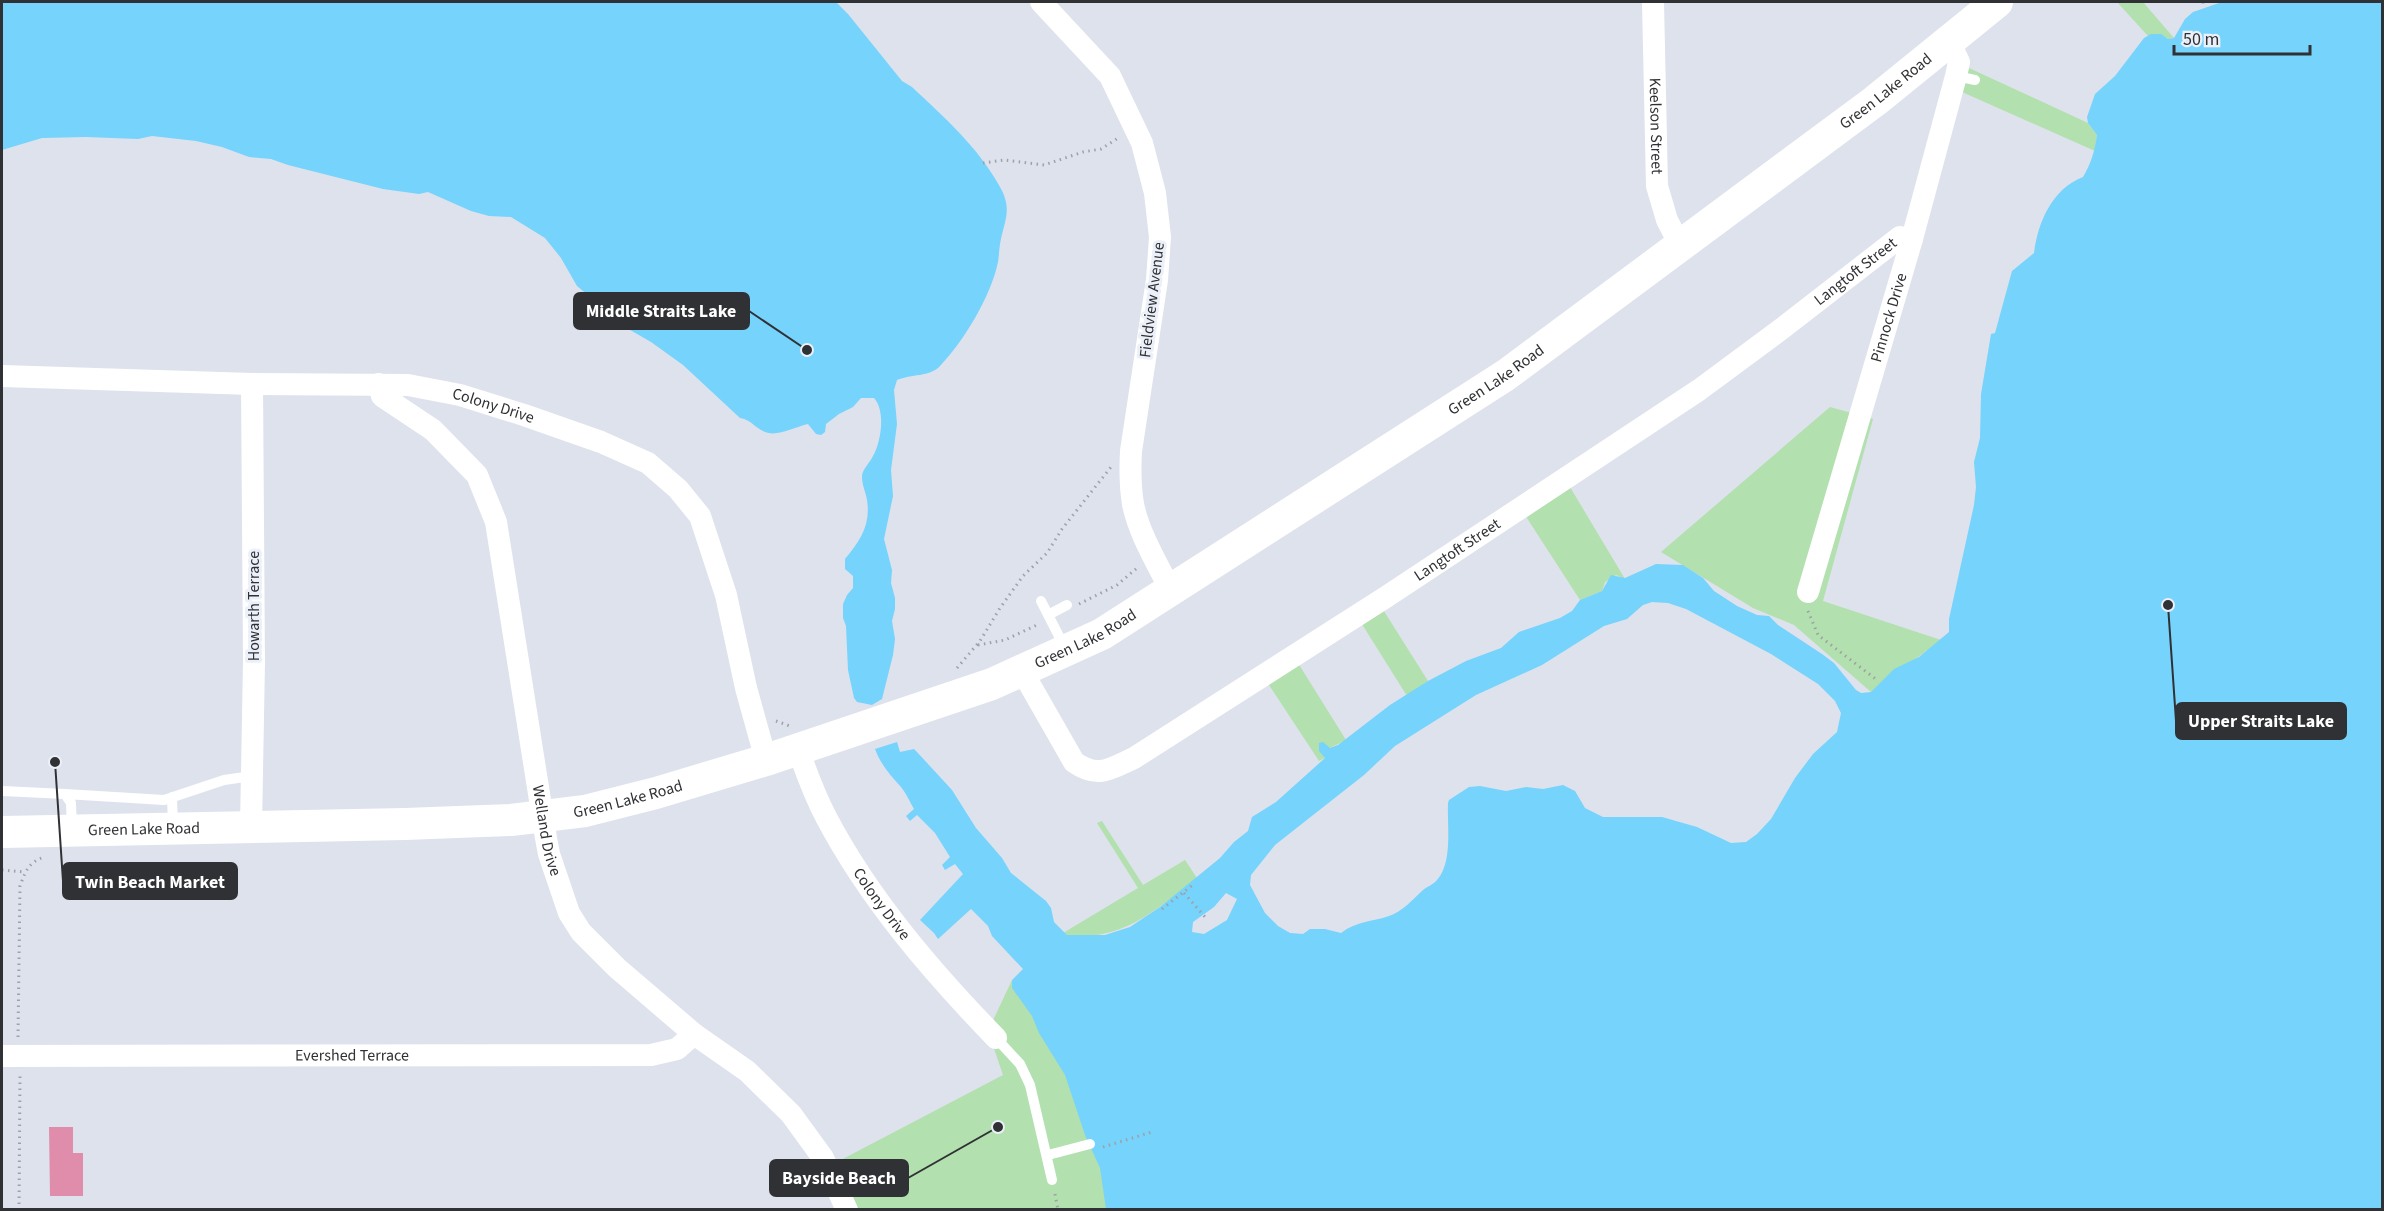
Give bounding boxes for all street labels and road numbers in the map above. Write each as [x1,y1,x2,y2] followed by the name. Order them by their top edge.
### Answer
[1835,48,1937,135] street label: Green Lake Road
[1644,77,1668,175] street label: Keelson Street
[1809,232,1902,311] street label: Langtoft Street
[1134,241,1170,359] street label: Fieldview Avenue
[1865,270,1912,365] street label: Pinnock Drive
[1444,339,1549,420] street label: Green Lake Road
[451,383,537,429] street label: Colony Drive
[1410,513,1505,586] street label: Langtoft Street
[243,551,265,661] street label: Howarth Terrace
[1031,604,1141,674] street label: Green Lake Road
[572,775,685,823] street label: Green Lake Road
[527,784,567,879] street label: Welland Drive
[88,817,200,841] street label: Green Lake Road
[848,864,915,945] street label: Colony Drive
[295,1044,409,1067] street label: Evershed Terrace

